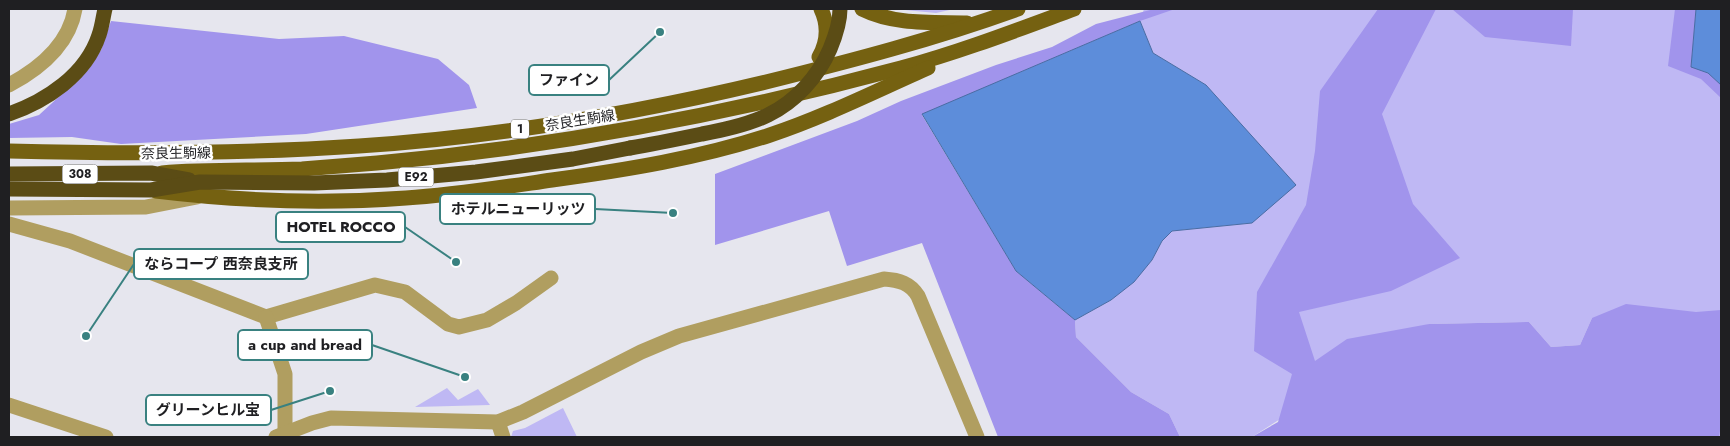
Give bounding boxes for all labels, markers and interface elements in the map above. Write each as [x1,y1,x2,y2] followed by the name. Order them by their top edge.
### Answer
[529,65,609,95] callout: ファイン
[539,69,599,91] text: ファイン
[544,105,616,135] street label: 奈良生駒線
[511,120,529,138] road number: 1
[141,142,211,164] street label: 奈良生駒線
[62,164,98,183] road number: 308
[398,168,434,186] road number: E92
[440,194,595,224] callout: ホテルニューリッツ
[450,198,586,220] text: ホテルニューリッツ
[276,212,405,242] callout: HOTEL ROCCO
[287,216,395,238] text: HOTEL ROCCO
[134,249,308,279] callout: ならコープ 西奈良支所
[144,253,298,275] text: ならコープ 西奈良支所
[238,330,372,360] callout: a cup and bread
[248,334,362,356] text: a cup and bread
[146,395,271,425] callout: グリーンヒル宝
[156,399,260,421] text: グリーンヒル宝

